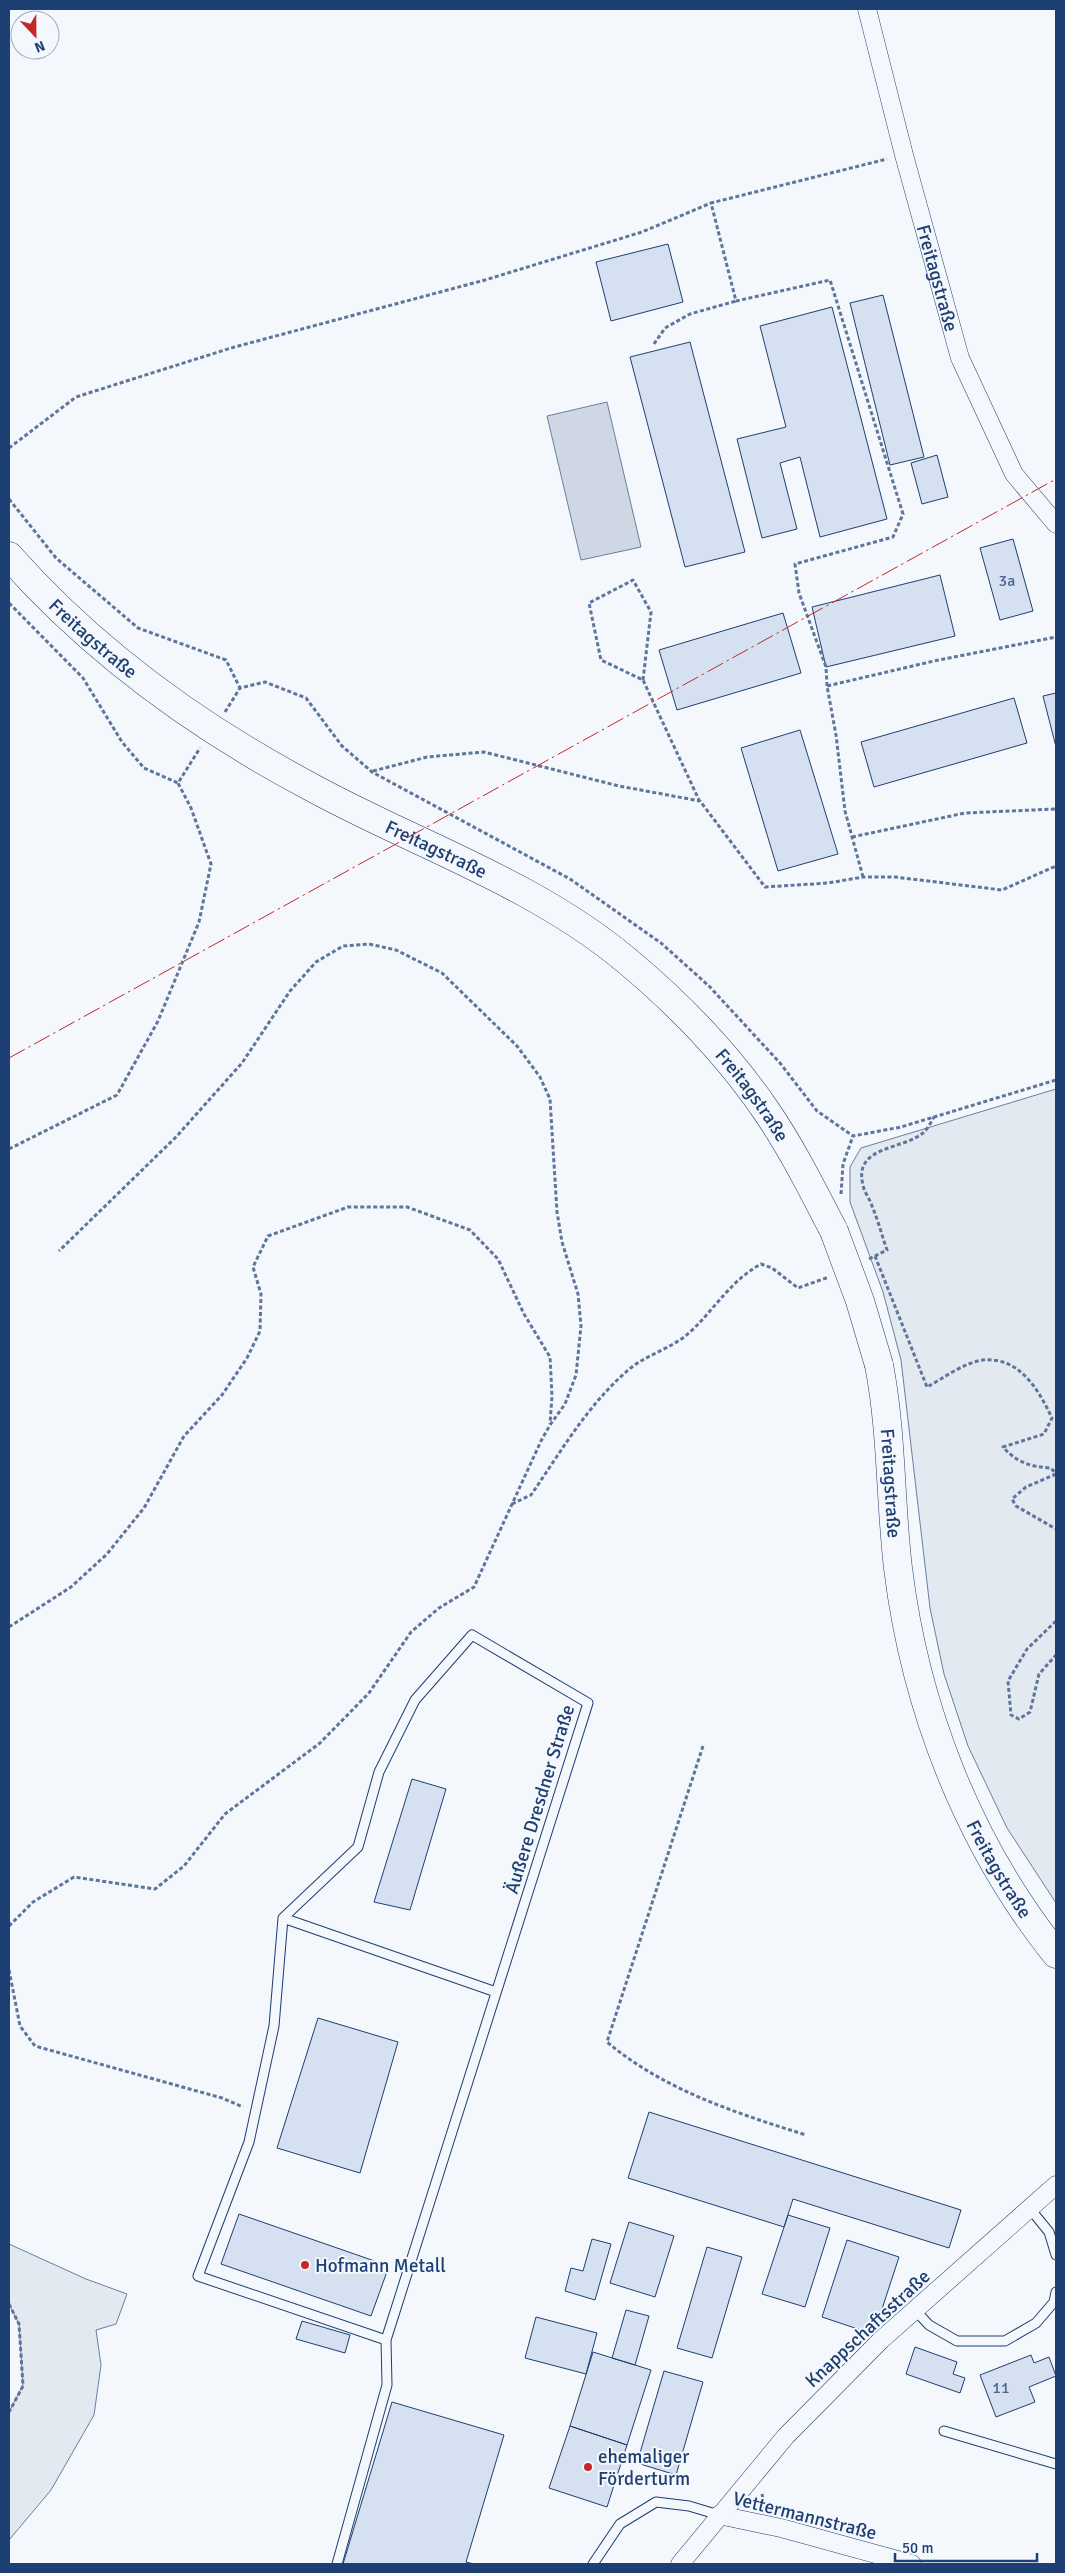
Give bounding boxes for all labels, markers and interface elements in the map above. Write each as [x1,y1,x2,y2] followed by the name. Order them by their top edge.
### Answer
[10,10,60,60] north arrow
[32,37,47,56] text: N
[911,222,963,334] street label: Freitagstraße
[999,571,1015,591] house number: 3a
[43,594,142,684] street label: Freitagstraße
[381,815,491,884] street label: Freitagstraße
[710,1044,794,1146] street label: Freitagstraße
[875,1428,906,1539] street label: Freitagstraße
[500,1702,580,1897] street label: Äußere Dresdner Straße
[961,1816,1037,1923] street label: Freitagstraße
[315,2254,446,2278] place label: Hofmann Metall
[299,2259,311,2271] marker: Hofmann Metall
[800,2265,935,2393] street label: Knappschaftsstraße
[992,2378,1010,2398] house number: 11
[598,2445,690,2491] place label: ehemaliger Förderturm
[582,2461,594,2473] marker: ehemaliger Förderturm
[730,2486,879,2545] street label: Vettermannstraße
[895,2530,1038,2562] scale bar
[902,2539,933,2557] text: 50 m

